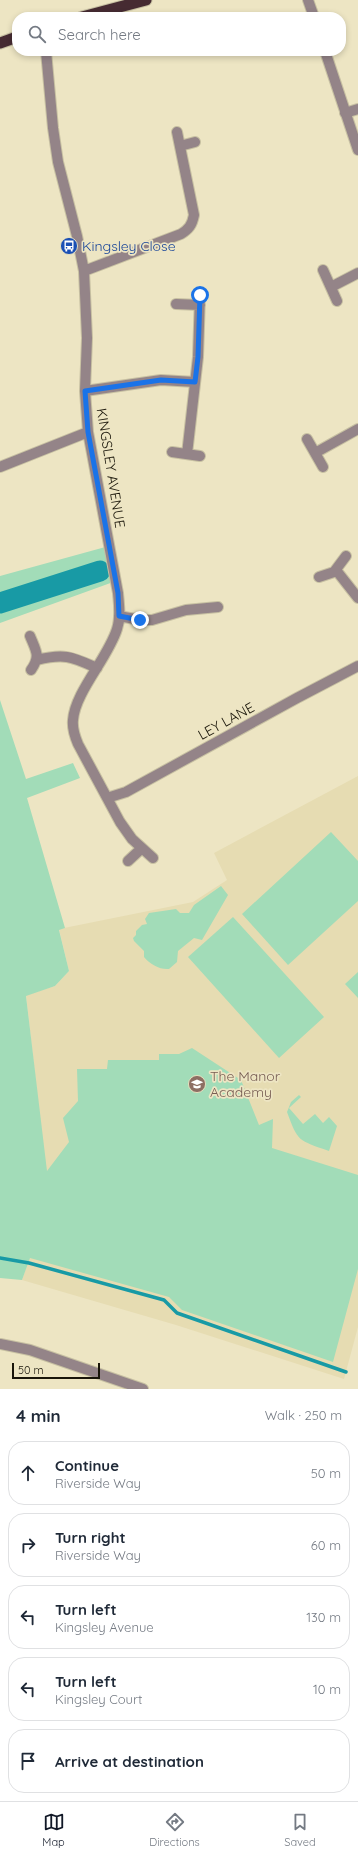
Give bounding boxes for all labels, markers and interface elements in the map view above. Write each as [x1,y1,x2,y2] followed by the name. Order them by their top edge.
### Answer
[12,12,346,56] search box
[26,23,48,45] icon: search
[58,25,141,44] text: Search here
[59,236,79,256] bus stop icon: Kingsley Close
[82,237,176,255] place label: Kingsley Close
[191,286,209,304] route start
[93,407,129,529] street label: KINGSLEY AVENUE
[131,611,149,629] route end
[195,698,257,744] street label: LEY LANE
[210,1067,281,1101] place label: The Manor Academy
[187,1074,207,1094] school or university icon: The Manor Academy
[12,1361,100,1380] scale bar
[18,1363,44,1377] text: 50 m
[16,1405,61,1426] text: 4 min
[265,1407,342,1423] text: Walk · 250 m
[55,1456,119,1475] text: Continue
[17,1462,39,1484] icon: ahead
[311,1465,341,1481] text: 50 m
[55,1475,141,1491] text: Riverside Way
[55,1528,126,1547] text: Turn right
[17,1534,39,1556] icon: right
[311,1537,341,1553] text: 60 m
[55,1547,141,1563] text: Riverside Way
[55,1600,117,1619] text: Turn left
[17,1606,39,1628] icon: left
[306,1609,341,1625] text: 130 m
[55,1619,154,1635] text: Kingsley Avenue
[55,1672,117,1691] text: Turn left
[17,1678,39,1700] icon: left
[313,1681,341,1697] text: 10 m
[55,1691,142,1707] text: Kingsley Court
[17,1750,39,1772] icon: arrive
[55,1752,204,1771] text: Arrive at destination
[42,1811,65,1849] tab: Map
[149,1811,200,1849] tab: Directions
[284,1811,316,1849] tab: Saved

